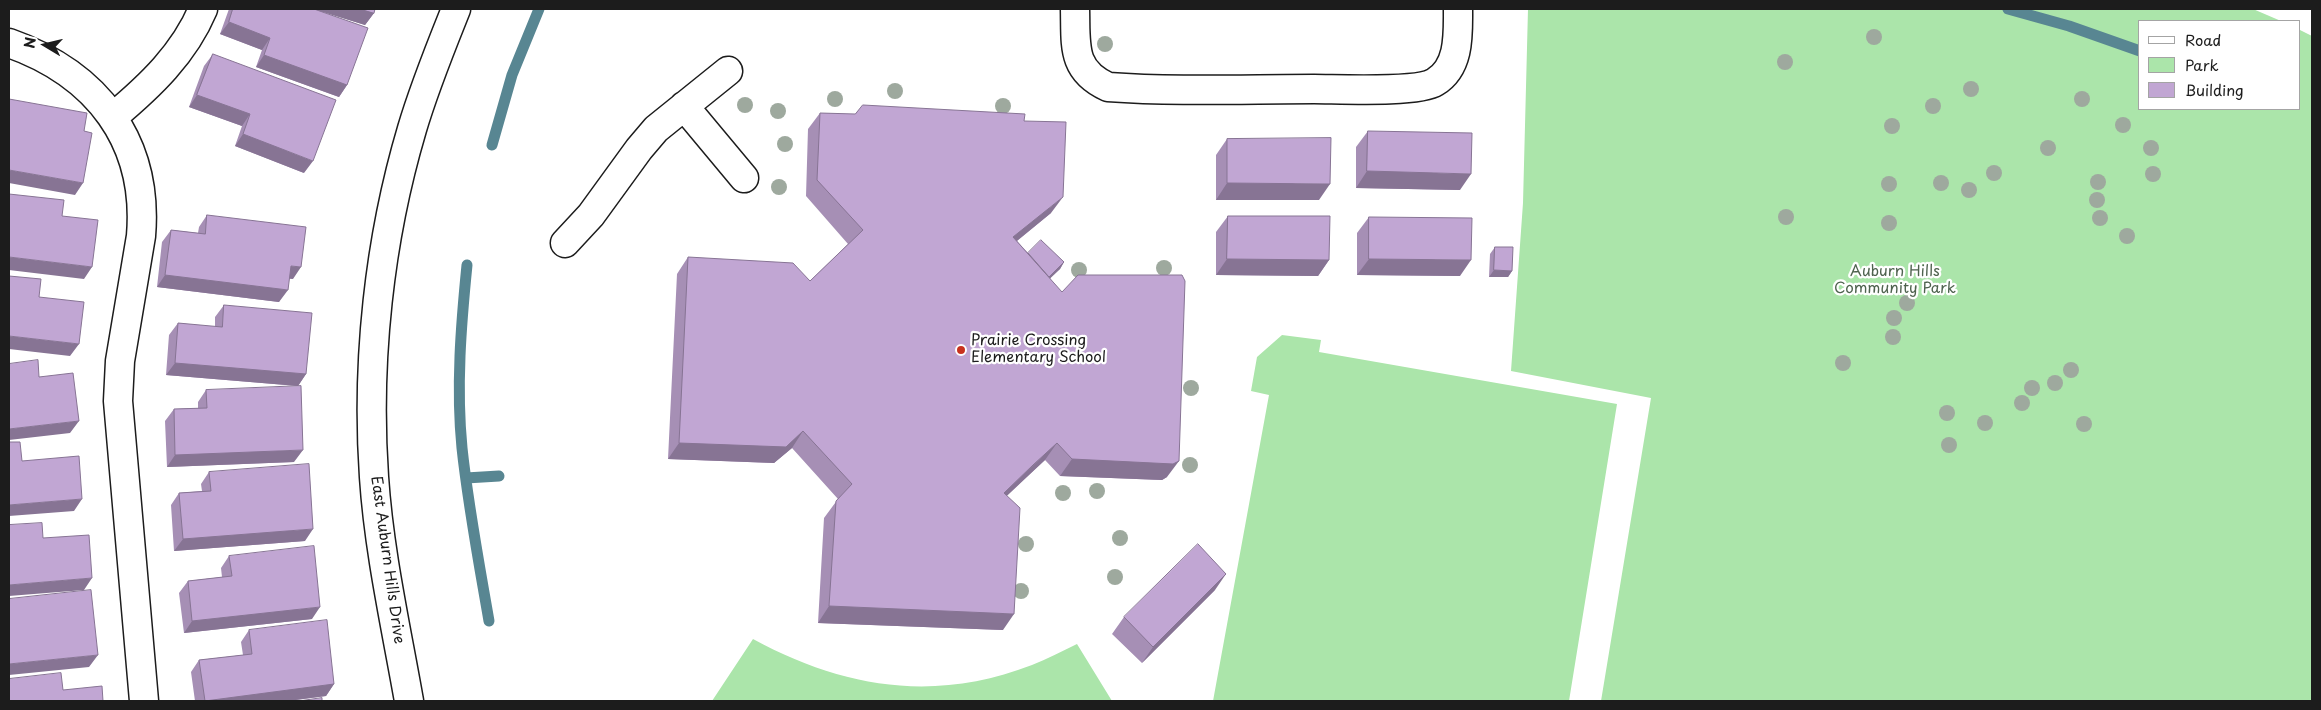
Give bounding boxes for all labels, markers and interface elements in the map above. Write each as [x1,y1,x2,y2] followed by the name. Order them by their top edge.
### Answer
[20,20,70,70] north arrow
[2138,20,2301,110] legend
[2185,28,2221,51] text: Road
[18,35,41,50] text: N
[2185,53,2219,76] text: Park
[2185,78,2244,101] text: Building
[1834,263,1956,298] park label: Auburn Hills Community Park
[971,332,1106,367] place label: Prairie Crossing Elementary School
[955,344,967,356] marker: Prairie Crossing Elementary School
[366,475,408,645] street label: East Auburn Hills Drive

